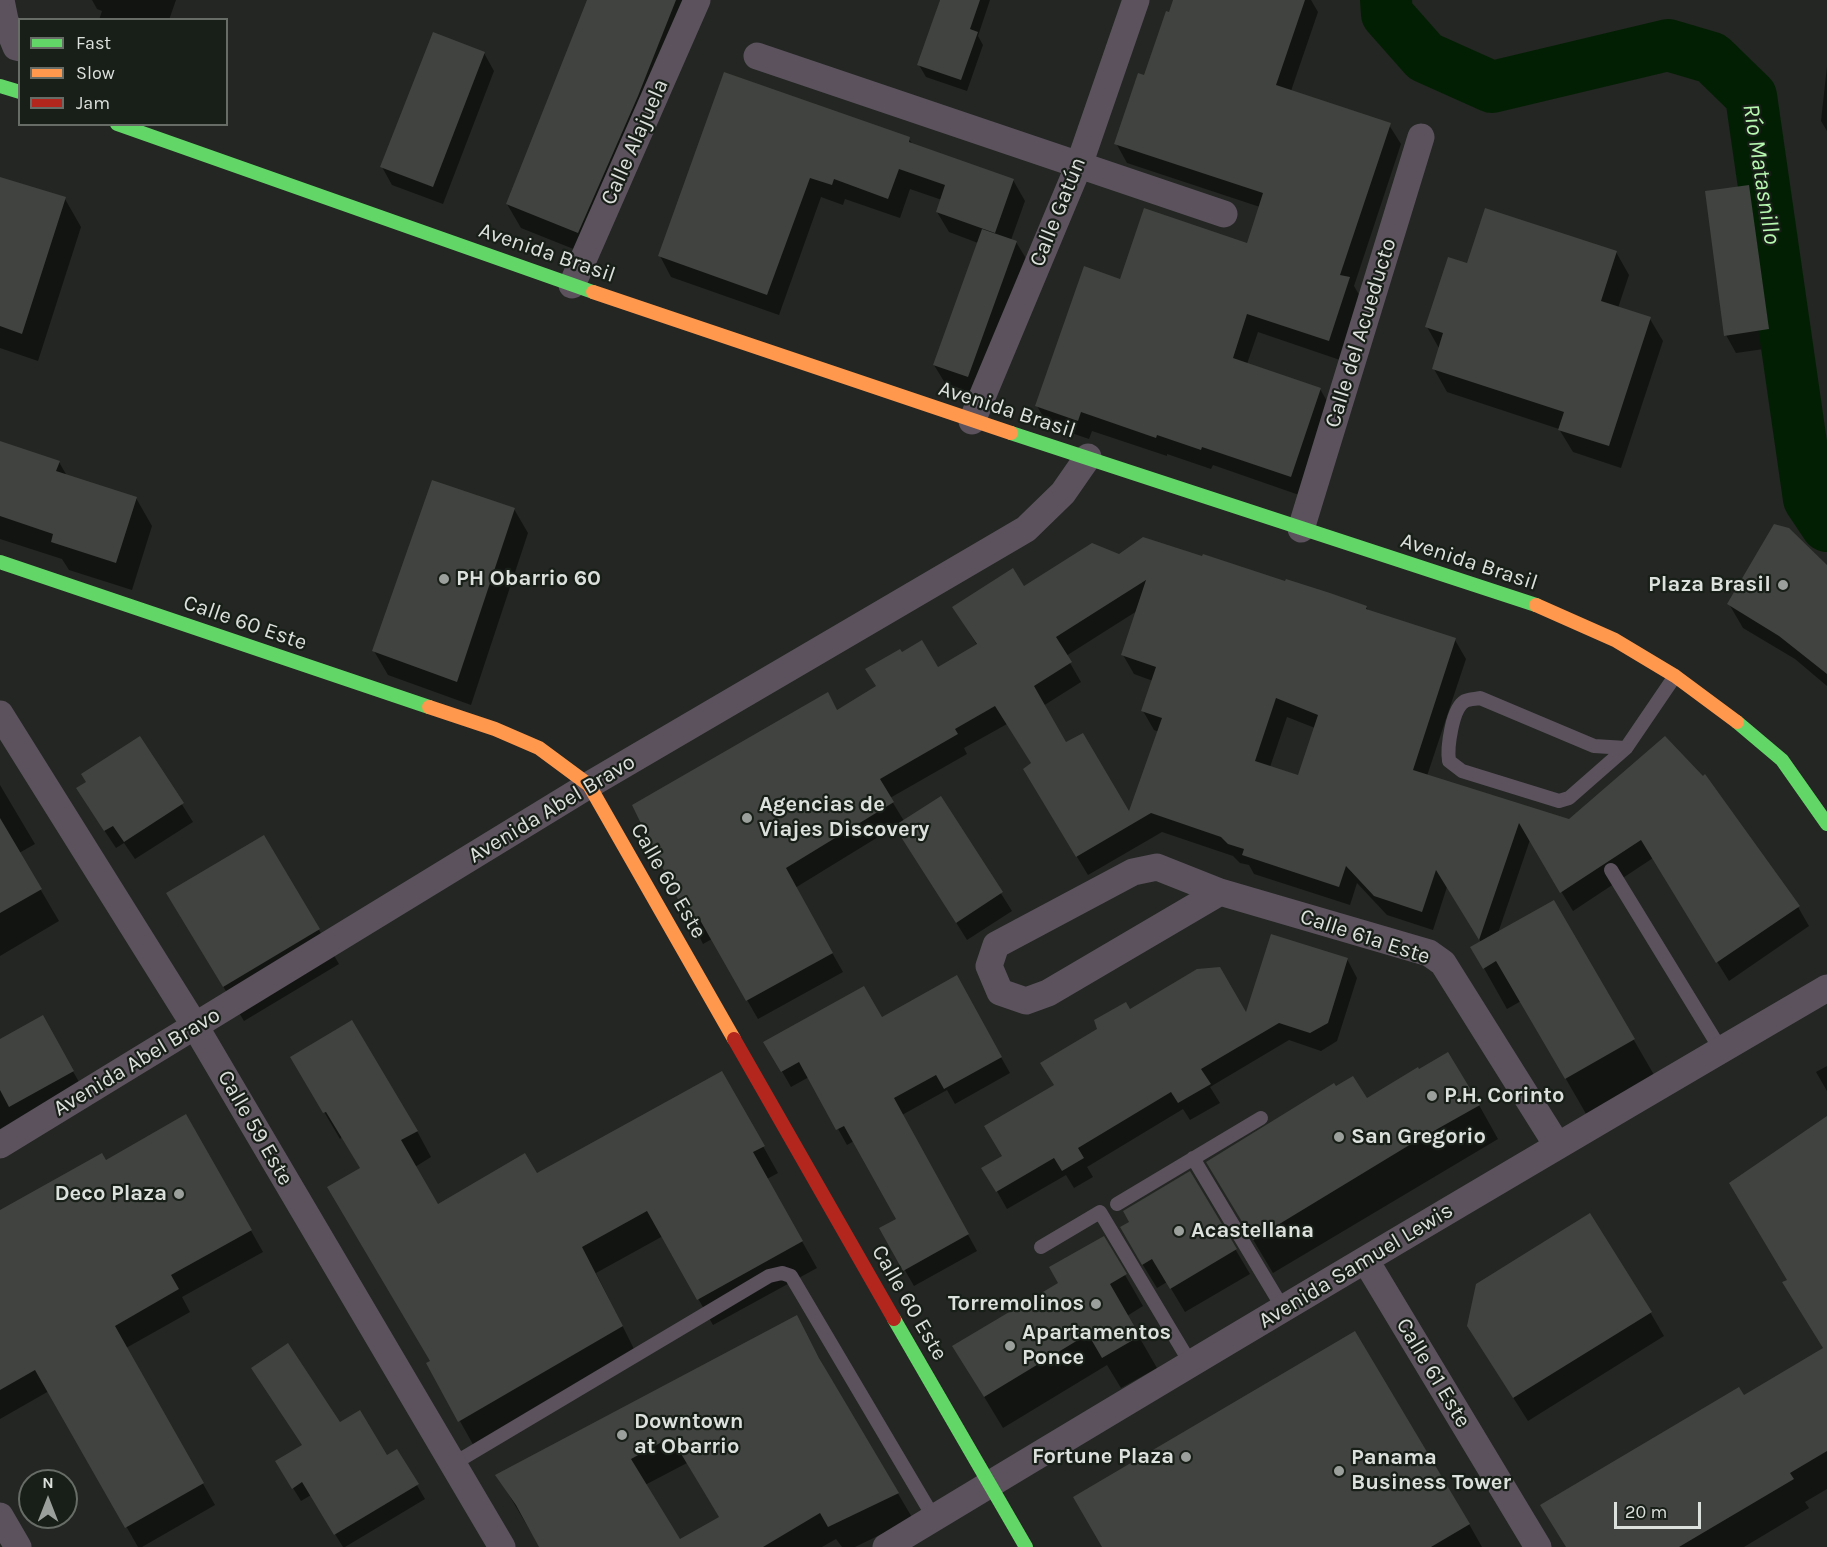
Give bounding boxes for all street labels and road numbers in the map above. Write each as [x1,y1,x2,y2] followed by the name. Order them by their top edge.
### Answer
[595,75,675,209] street label: Calle Alajuela
[1024,153,1092,271] street label: Calle Gatún
[475,217,619,289] street label: Avenida Brasil
[1320,235,1402,431] street label: Calle del Acueducto
[935,375,1079,445] street label: Avenida Brasil
[1397,527,1541,597] street label: Avenida Brasil
[180,590,310,656] street label: Calle 60 Este
[464,749,640,869] street label: Avenida Abel Bravo
[624,819,712,943] street label: Calle 60 Este
[1297,904,1433,970] street label: Calle 61a Este
[49,1002,225,1122] street label: Avenida Abel Bravo
[211,1066,299,1190] street label: Calle 59 Este
[1254,1197,1458,1335] street label: Avenida Samuel Lewis
[865,1241,953,1365] street label: Calle 60 Este
[1390,1313,1476,1433] street label: Calle 61 Este

